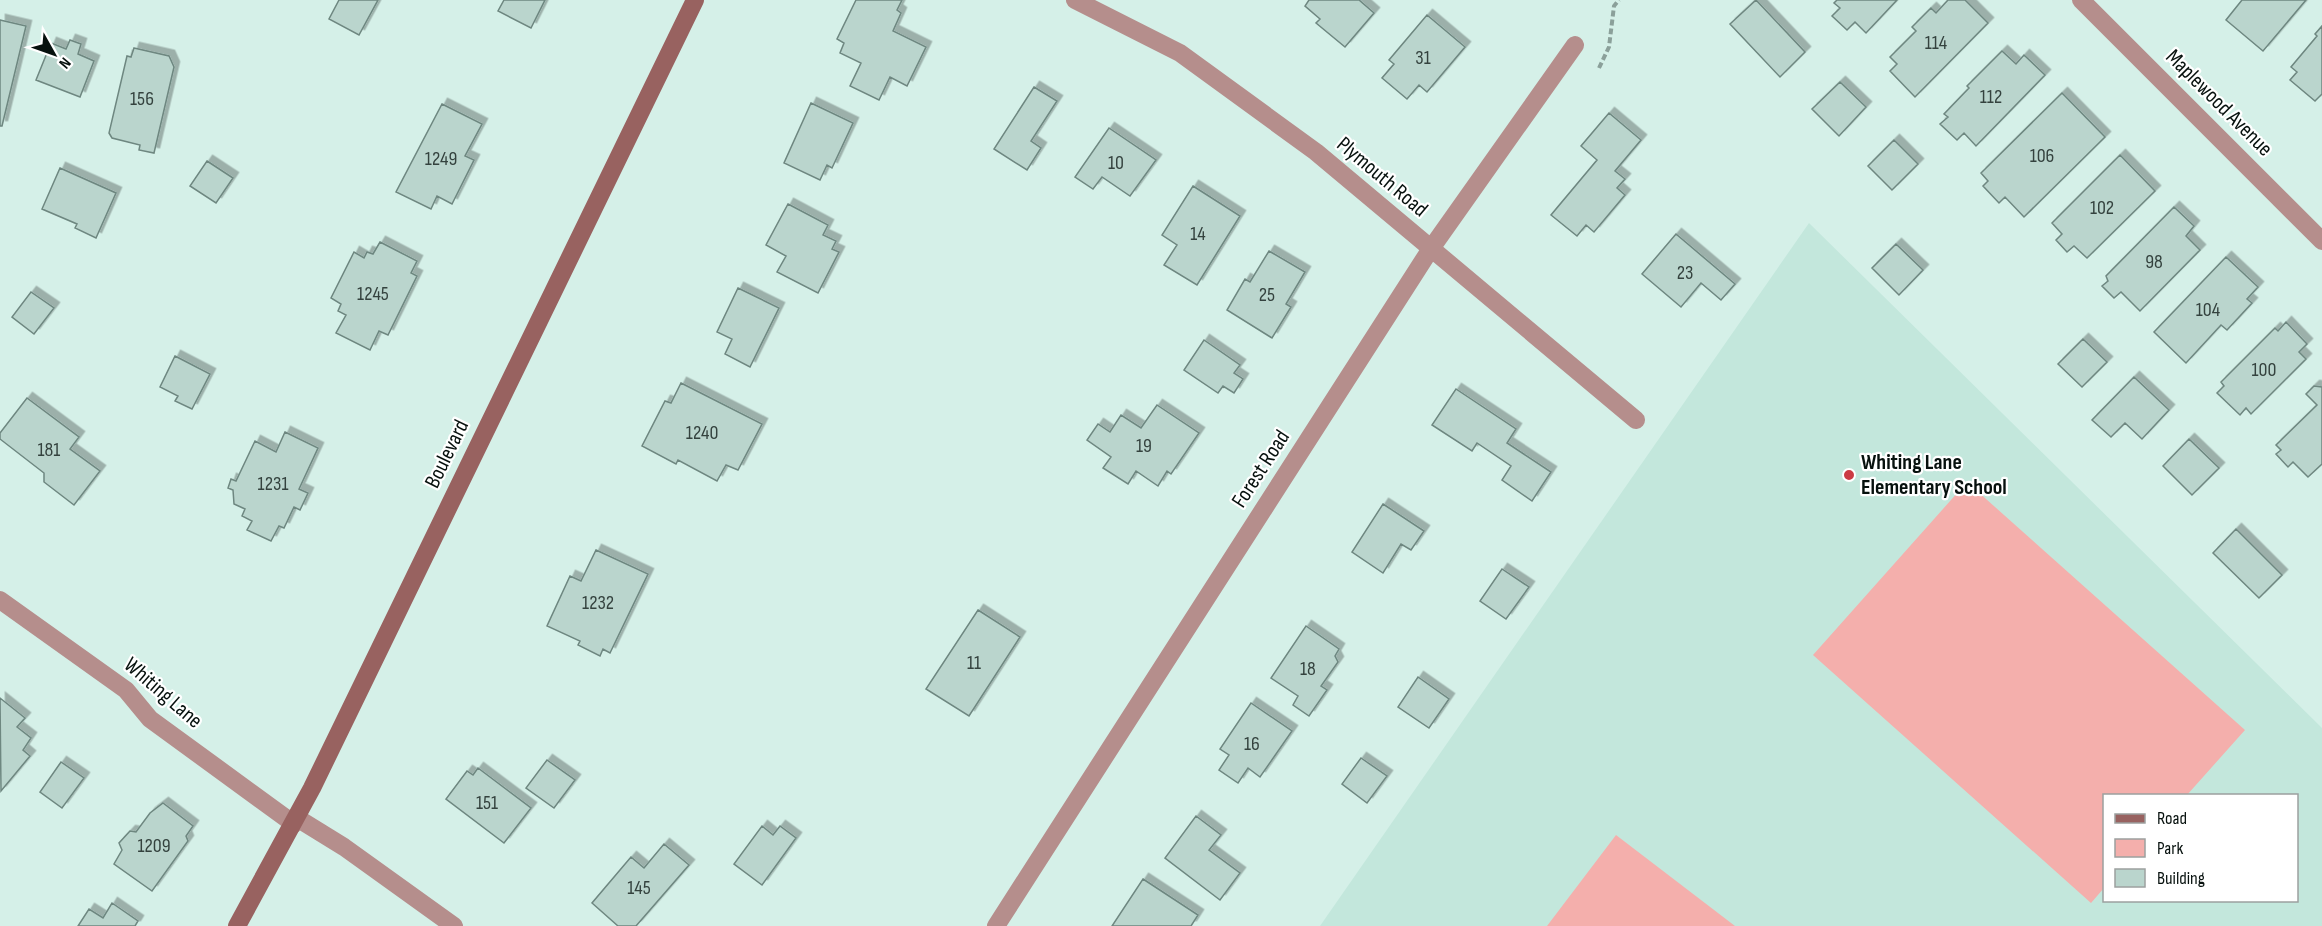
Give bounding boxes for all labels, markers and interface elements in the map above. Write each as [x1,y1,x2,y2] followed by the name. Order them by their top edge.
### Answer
[24,24,84,84] north arrow
[1925,31,1947,55] house number: 114
[2160,44,2278,162] street label: Maplewood Avenue
[1415,46,1431,70] house number: 31
[54,53,74,72] text: N
[1980,85,2002,109] house number: 112
[130,87,154,111] house number: 156
[1331,131,1433,223] street label: Plymouth Road
[2030,144,2054,168] house number: 106
[425,147,457,171] house number: 1249
[1108,151,1124,175] house number: 10
[2090,196,2114,220] house number: 102
[1190,222,1206,246] house number: 14
[2145,250,2163,274] house number: 98
[1677,261,1693,285] house number: 23
[357,282,389,306] house number: 1245
[1259,283,1275,307] house number: 25
[2196,298,2220,322] house number: 104
[2252,358,2276,382] house number: 100
[419,415,475,493] street label: Boulevard
[686,421,718,445] house number: 1240
[1226,425,1296,513] street label: Forest Road
[1136,434,1152,458] house number: 19
[38,438,60,462] house number: 181
[1861,449,2007,501] place label: Whiting Lane Elementary School
[1842,468,1856,482] marker: Whiting Lane Elementary School
[258,472,288,496] house number: 1231
[582,591,614,615] house number: 1232
[967,651,981,675] house number: 11
[118,652,208,734] street label: Whiting Lane
[1300,657,1316,681] house number: 18
[1244,732,1260,756] house number: 16
[476,791,498,815] house number: 151
[2103,794,2298,902] legend
[2157,808,2187,829] text: Road
[137,834,171,858] house number: 1209
[2157,838,2183,859] text: Park
[2157,868,2205,889] text: Building
[627,876,651,900] house number: 145

